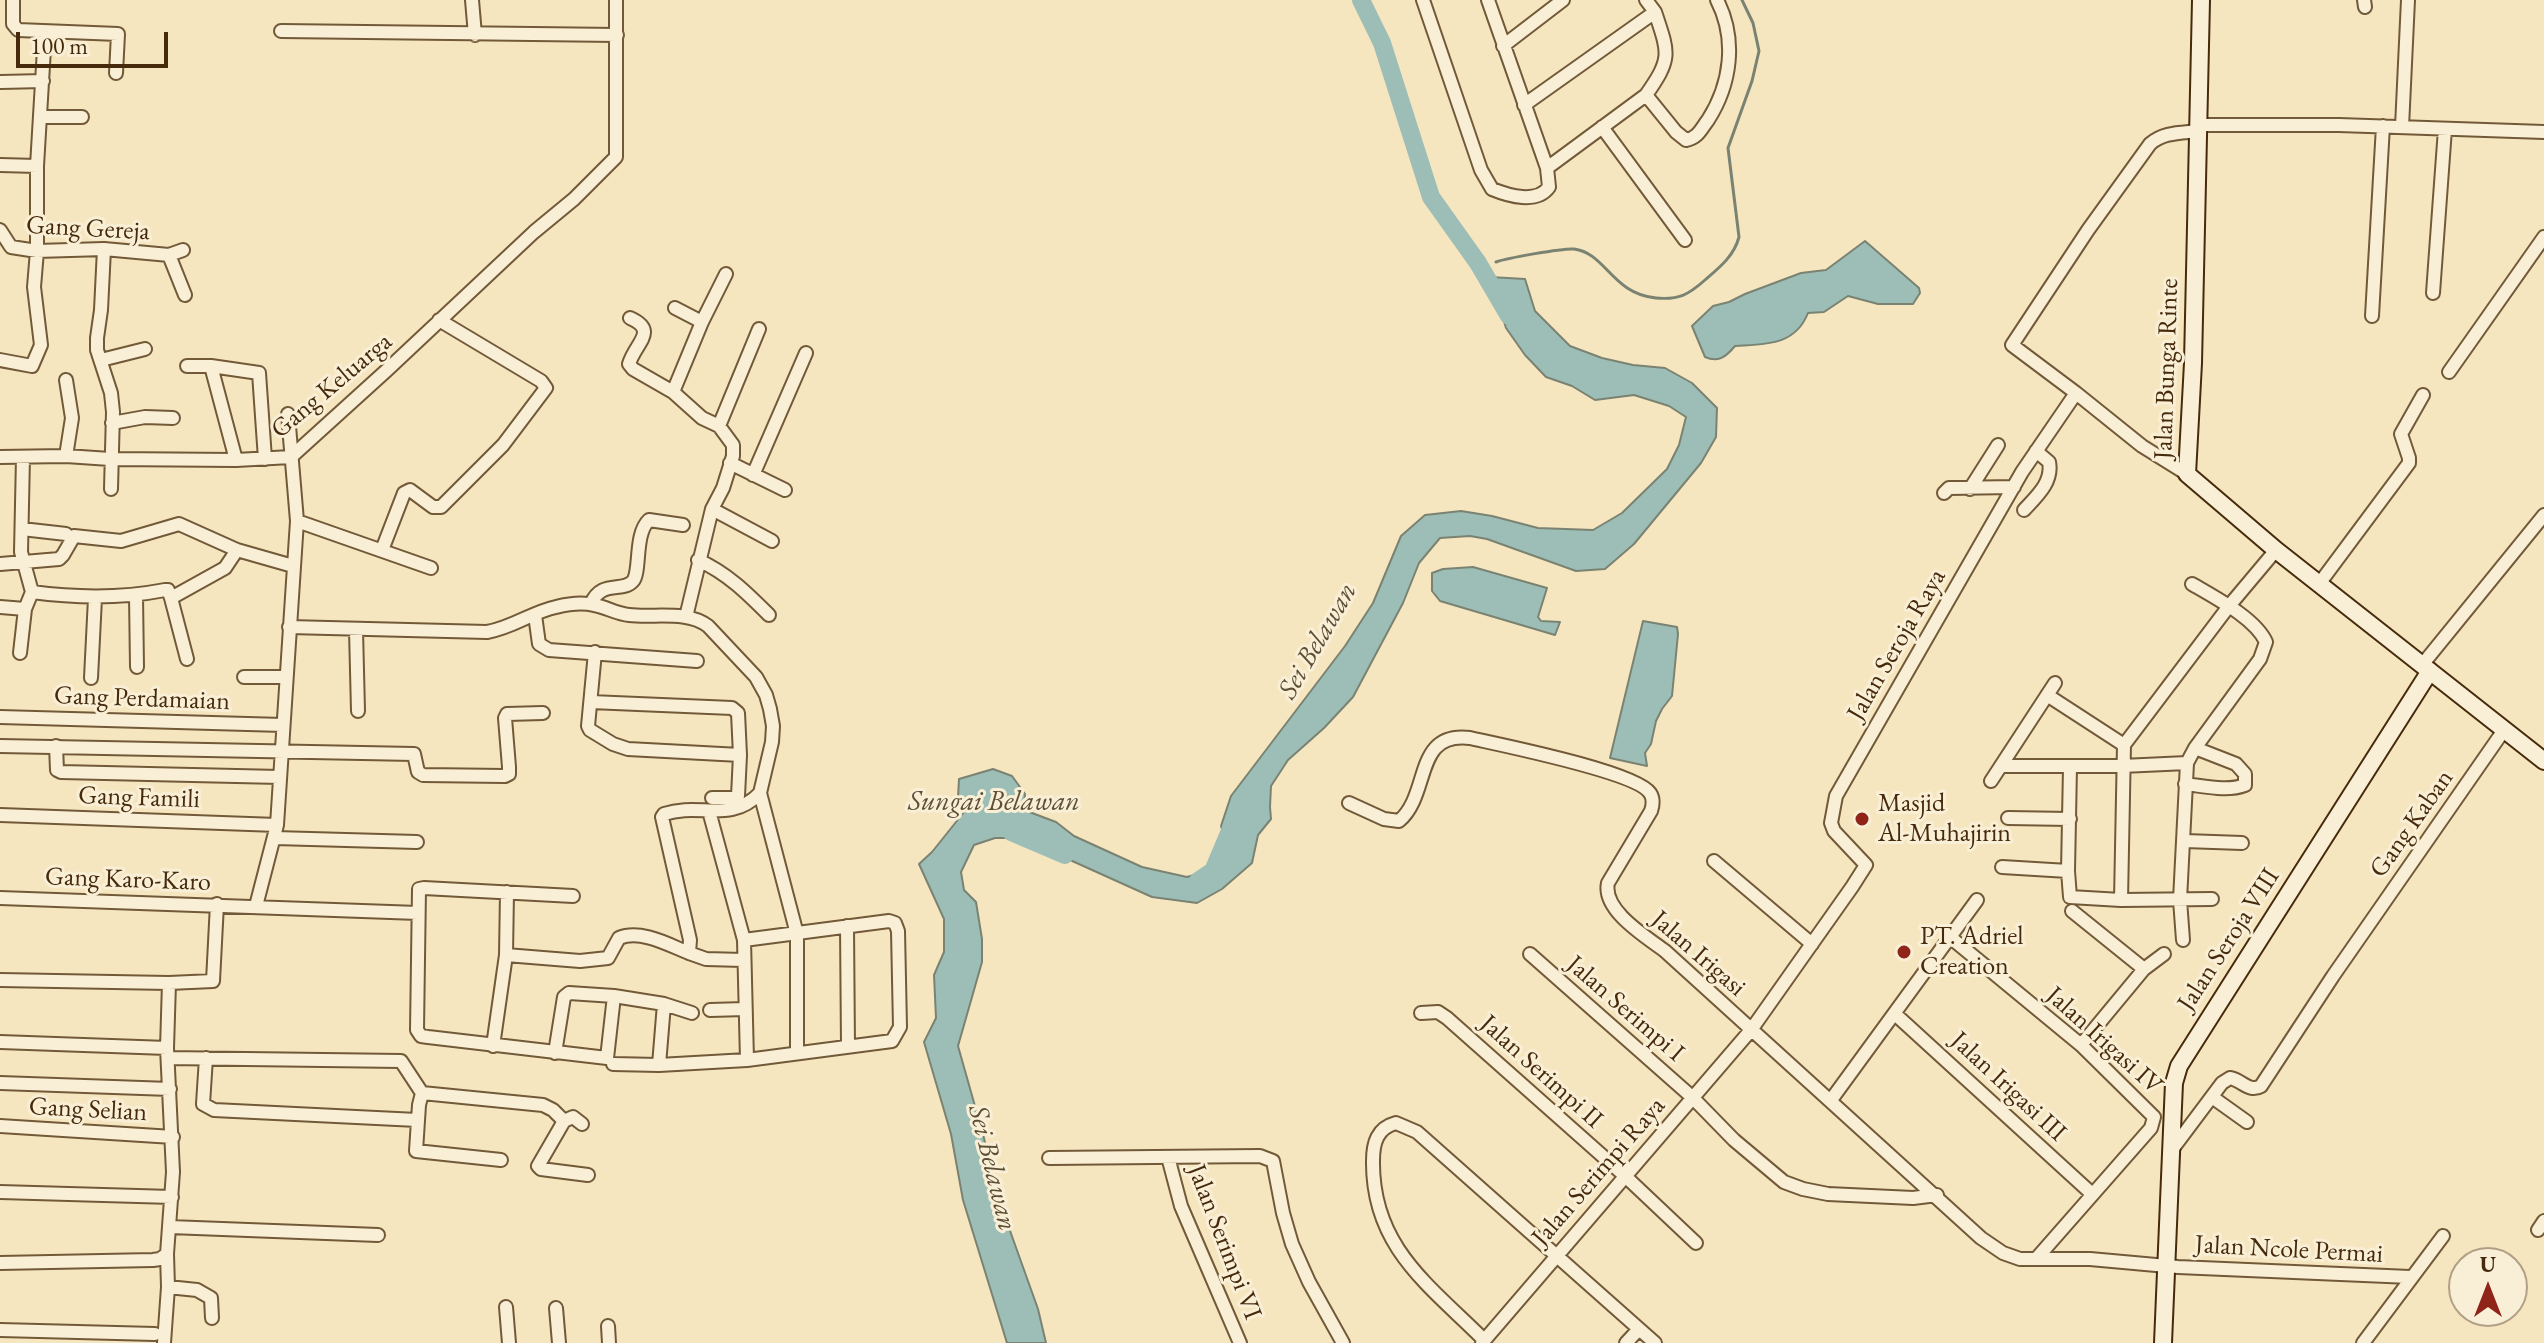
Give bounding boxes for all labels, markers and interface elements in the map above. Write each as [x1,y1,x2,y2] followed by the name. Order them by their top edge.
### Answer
[20,16,172,66] scale bar
[30,30,88,61] text: 100 m
[25,210,151,248] street label: Gang Gereja
[2148,278,2186,460] street label: Jalan Bunga Rinte
[265,326,399,446] street label: Gang Keluarga
[1841,564,1953,726] street label: Jalan Seroja Raya
[1271,577,1365,705] water label: Sei Belawan
[53,680,231,718] street label: Gang Perdamaian
[2363,764,2461,884] street label: Gang Kaban
[78,780,200,816] street label: Gang Famili
[908,785,1080,819] water label: Sungai Belawan
[1878,788,2011,850] place label: Masjid Al-Muhajirin
[1853,810,1871,828] marker: Masjid Al-Muhajirin
[45,862,211,898] street label: Gang Karo-Karo
[2171,863,2287,1017] street label: Jalan Seroja VIII
[1644,904,1752,1004] street label: Jalan Irigasi
[1920,921,2024,982] place label: PT. Adriel Creation
[1895,943,1913,961] marker: PT. Adriel Creation
[1560,949,1690,1069] street label: Jalan Serimpi I
[2039,980,2169,1102] street label: Jalan Irigasi IV
[1473,1009,1609,1135] street label: Jalan Serimpi II
[1944,1026,2072,1148] street label: Jalan Irigasi III
[28,1091,148,1129] street label: Gang Selian
[1526,1091,1672,1253] street label: Jalan Serimpi Raya
[960,1102,1024,1234] water label: Sei Belawan
[1180,1160,1268,1324] street label: Jalan Serimpi VI
[2194,1229,2384,1271] street label: Jalan Ncole Permai
[2448,1247,2528,1327] north arrow
[2480,1250,2496,1279] text: U

